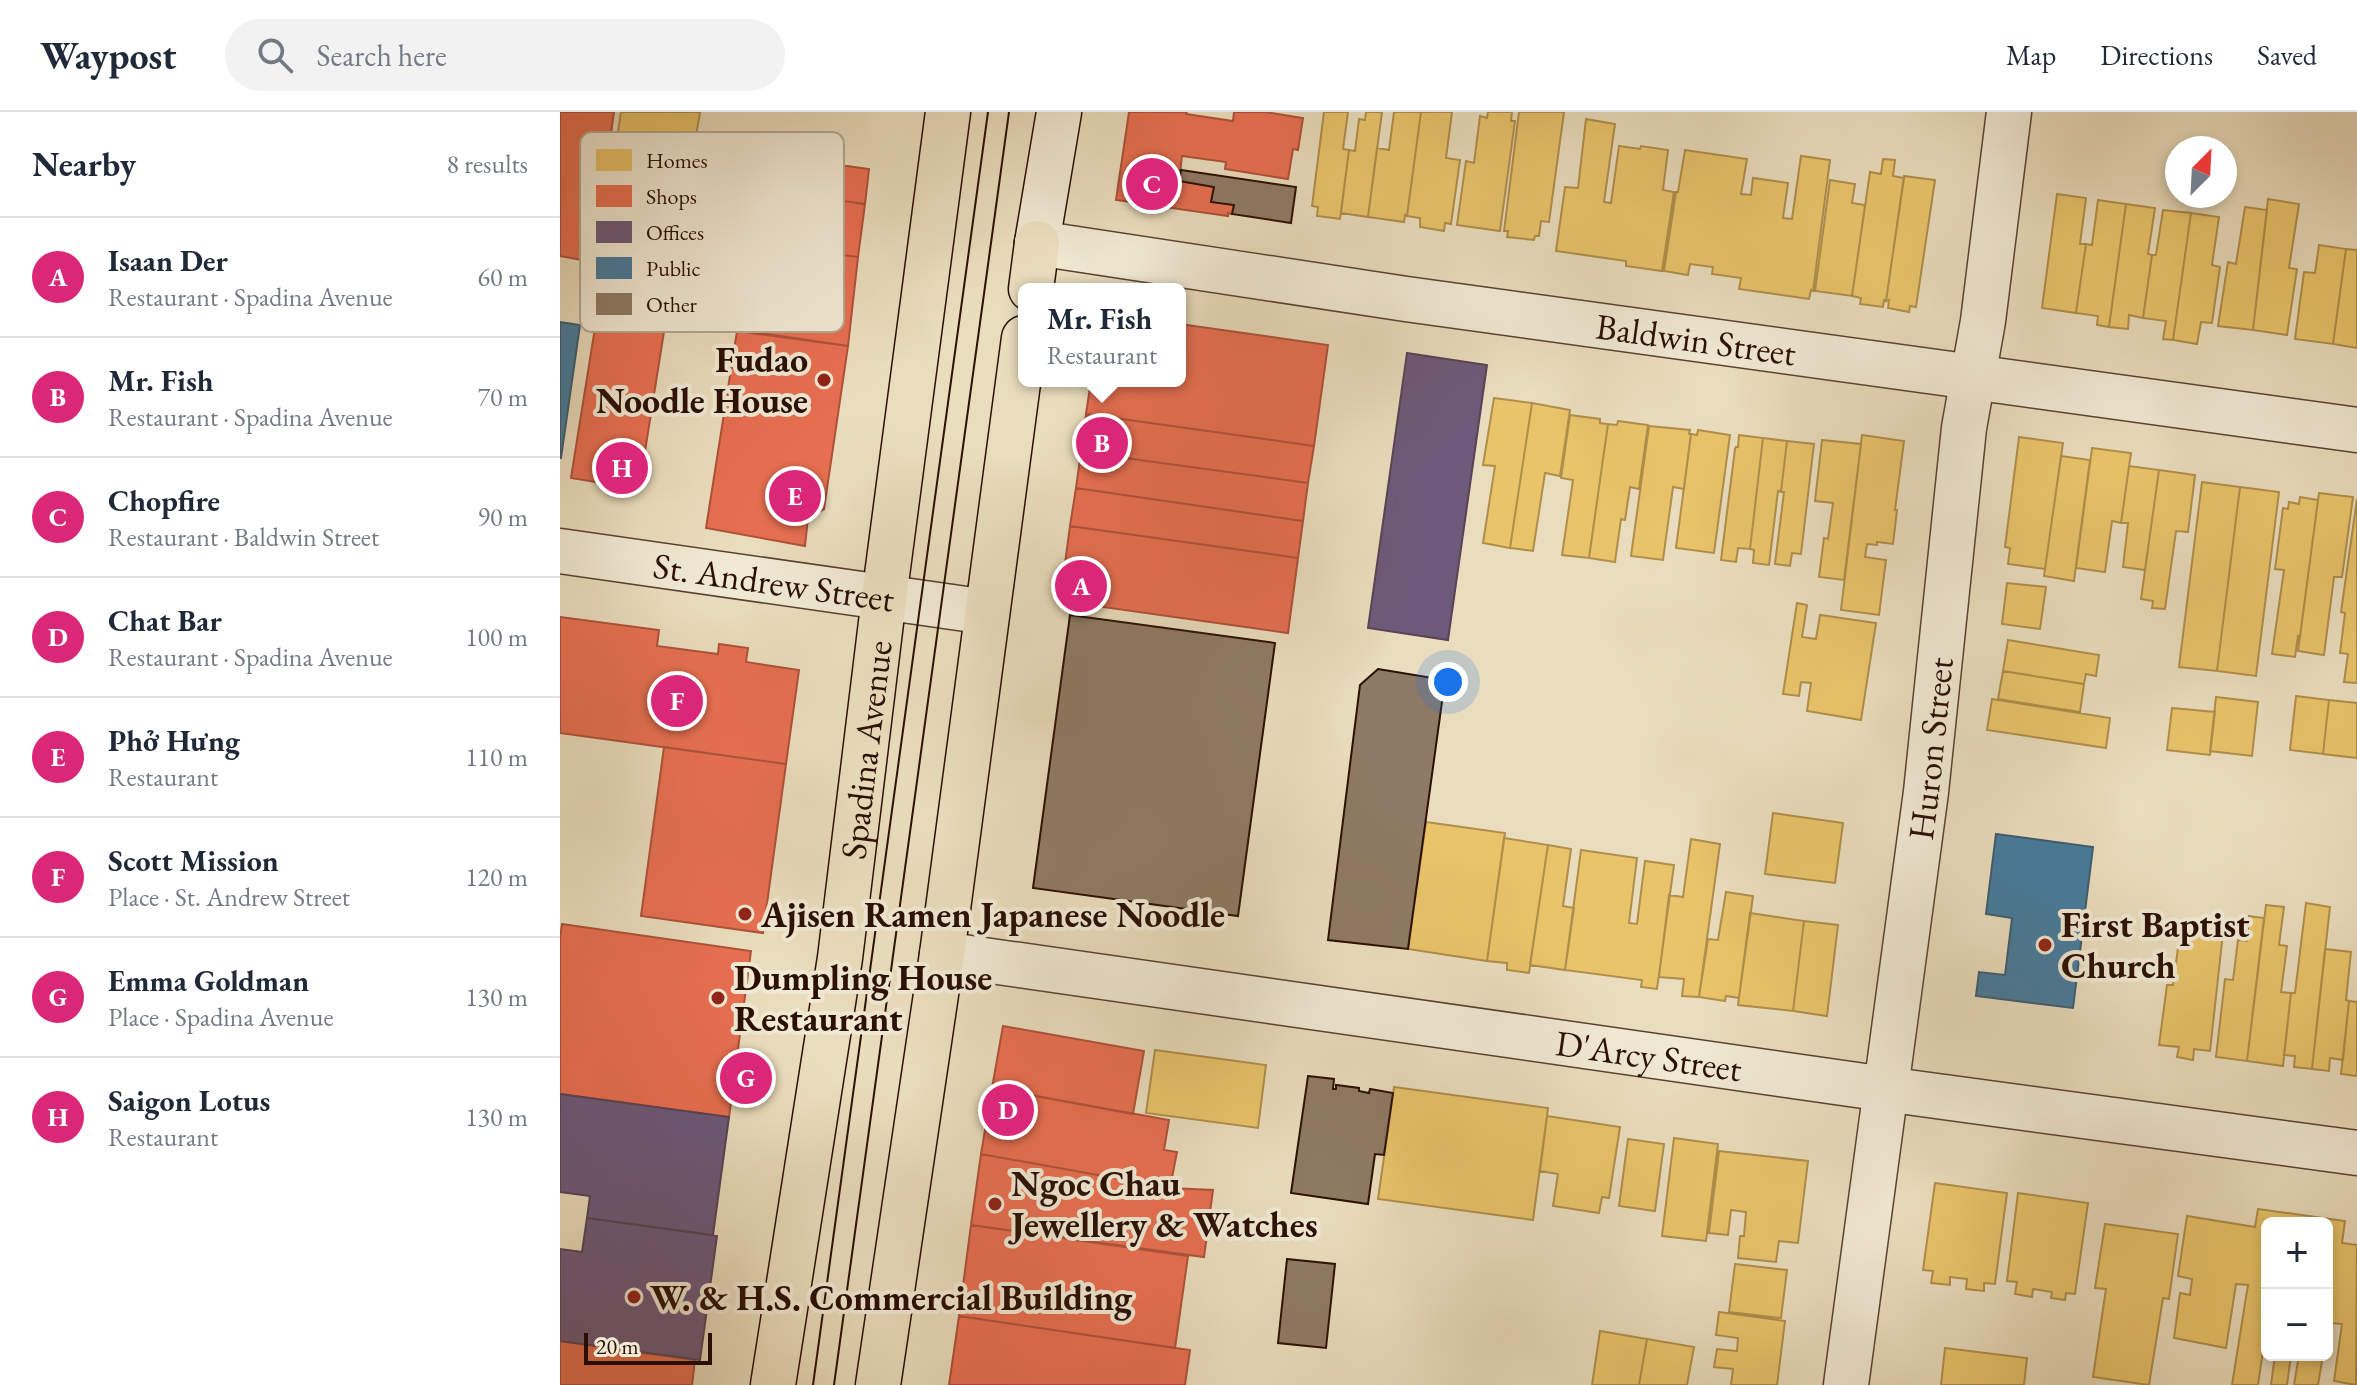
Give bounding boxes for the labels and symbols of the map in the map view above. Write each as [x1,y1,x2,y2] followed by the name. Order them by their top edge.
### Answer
[580,132,844,332] legend
[2165,136,2237,208] north arrow
[646,146,708,175] text: Homes
[1126,154,1178,214] pin: C
[646,182,697,211] text: Shops
[646,218,704,247] text: Offices
[646,254,700,283] text: Public
[646,290,698,319] text: Other
[1593,302,1800,376] street label: Baldwin Street
[596,336,808,424] place label: Fudao Noodle House
[815,371,833,389] marker: Fudao Noodle House
[1076,413,1128,473] pin: B
[596,438,648,498] pin: H
[769,466,821,526] pin: E
[650,541,898,622] street label: St. Andrew Street
[1055,556,1107,616] pin: A
[829,638,902,862] street label: Spadina Avenue
[1896,654,1963,843] street label: Huron Street
[1428,662,1468,702] your location
[651,671,703,731] pin: F
[760,891,1225,938] place label: Ajisen Ramen Japanese Noodle
[2061,901,2250,989] place label: First Baptist Church
[736,905,754,923] marker: Ajisen Ramen Japanese Noodle
[2036,936,2054,954] marker: First Baptist Church
[734,954,992,1042] place label: Dumpling House Restaurant
[709,989,727,1007] marker: Dumpling House Restaurant
[1553,1019,1746,1092] street label: D'Arcy Street
[720,1048,772,1108] pin: G
[982,1080,1034,1140] pin: D
[1008,1160,1318,1248] place label: Ngoc Chau Jewellery & Watches
[986,1195,1004,1213] marker: Ngoc Chau Jewellery & Watches
[650,1274,1133,1321] place label: W. & H.S. Commercial Building
[625,1288,643,1306] marker: W. & H.S. Commercial Building
[584,1329,712,1365] scale bar

